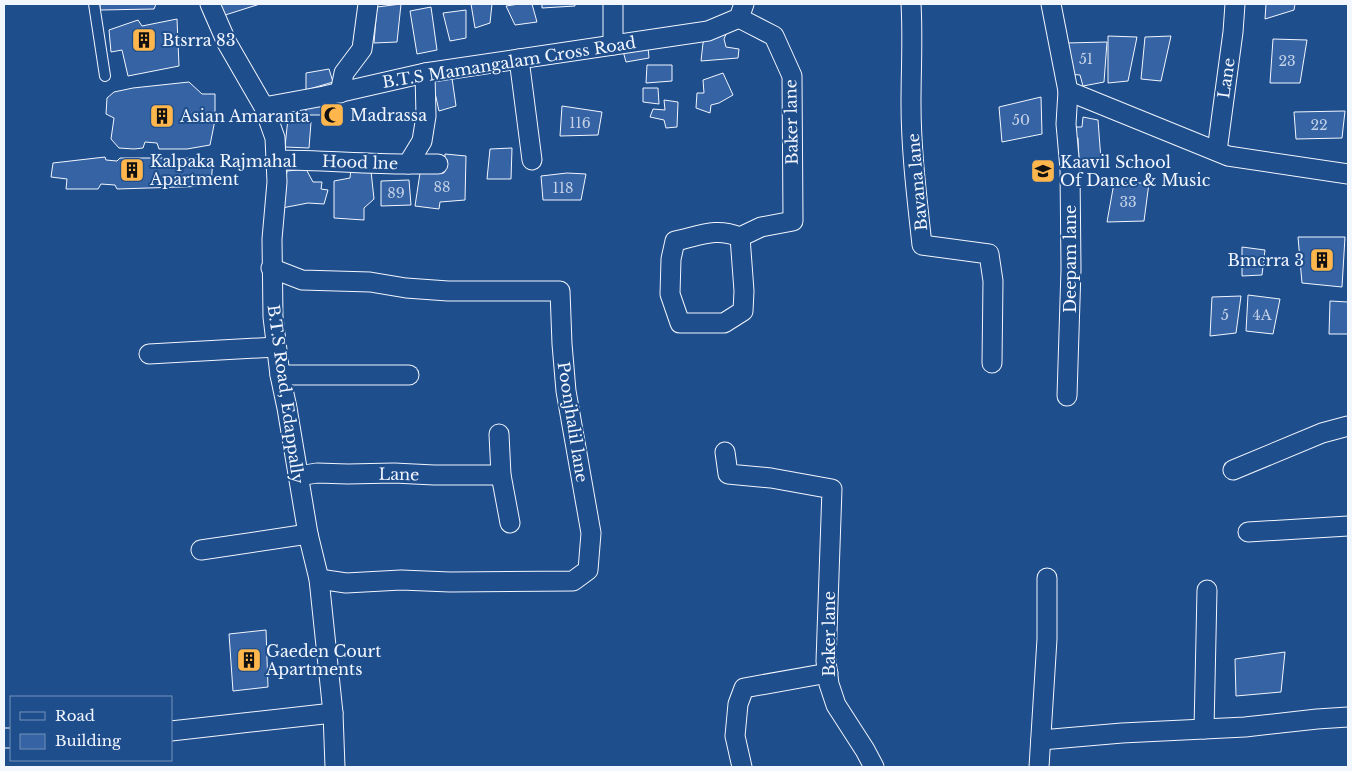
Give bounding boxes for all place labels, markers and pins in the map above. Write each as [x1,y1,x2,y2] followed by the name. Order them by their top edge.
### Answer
[131,27,157,53] building icon: Btsrra 83
[162,30,236,50] place label: Btsrra 83
[319,102,345,128] mosque icon: Madrassa
[149,103,175,129] building icon: Asian Amaranta
[350,105,427,125] place label: Madrassa
[179,106,310,126] place label: Asian Amaranta
[149,151,297,189] place label: Kalpaka Rajmahal Apartment
[1060,152,1211,190] place label: Kaavil School Of Dance & Music
[119,157,145,183] building icon: Kalpaka Rajmahal Apartment
[1030,158,1056,184] school or university icon: Kaavil School Of Dance & Music
[1309,247,1335,273] building icon: Bmcrra 3
[1228,250,1304,270] place label: Bmcrra 3
[265,641,381,679] place label: Gaeden Court Apartments
[236,647,262,673] building icon: Gaeden Court Apartments

